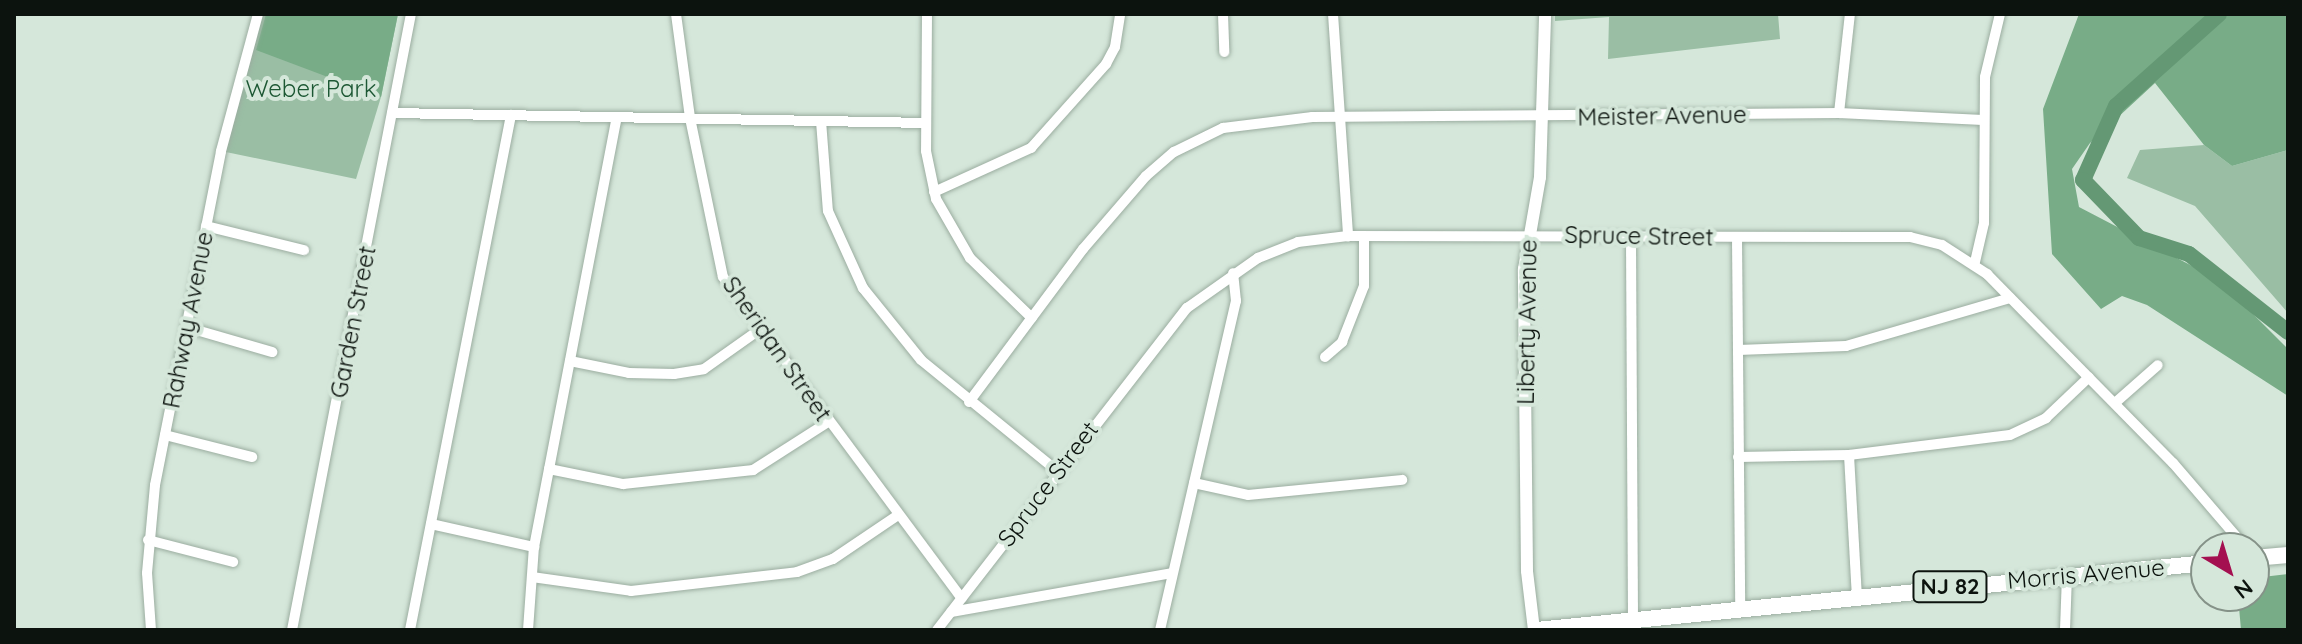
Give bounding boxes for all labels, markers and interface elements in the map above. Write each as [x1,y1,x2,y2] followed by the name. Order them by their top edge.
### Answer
[245,75,377,103] park label: Weber Park
[1577,100,1747,132] street label: Meister Avenue
[1564,220,1714,252] street label: Spruce Street
[157,229,219,411] street label: Rahway Avenue
[1511,239,1543,405] street label: Liberty Avenue
[324,243,382,401] street label: Garden Street
[716,271,838,427] street label: Sheridan Street
[992,416,1104,552] street label: Spruce Street
[2190,532,2270,612] north arrow
[2006,553,2166,595] street label: Morris Avenue
[1912,569,1988,605] road number: NJ 82
[2229,573,2259,605] text: N

